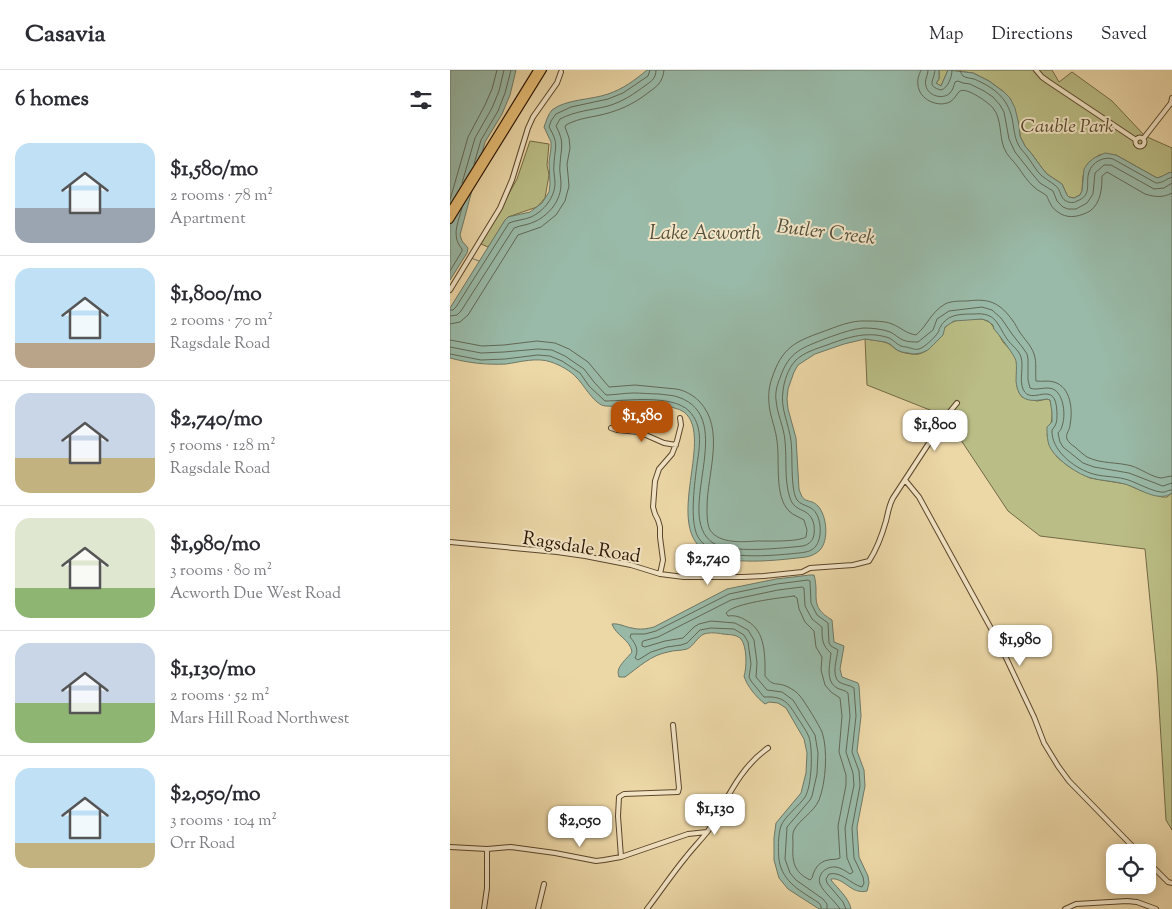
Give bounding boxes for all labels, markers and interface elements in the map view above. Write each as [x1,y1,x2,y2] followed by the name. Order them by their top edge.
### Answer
[25,18,106,52] text: Casavia
[929,22,964,48] text: Map
[992,22,1073,48] text: Directions
[1101,22,1147,48] text: Saved
[15,85,89,115] text: 6 homes
[407,86,435,114] icon: filters
[1020,114,1114,141] park label: Cauble Park
[170,155,258,185] text: $1,580/mo
[55,163,115,223] icon: home
[170,185,273,208] text: 2 rooms · 78 m²
[170,208,246,231] text: Apartment
[775,213,877,254] water label: Butler Creek
[649,220,761,249] water label: Lake Acworth
[170,280,262,310] text: $1,800/mo
[55,288,115,348] icon: home
[170,310,273,333] text: 2 rooms · 70 m²
[170,333,270,356] text: Ragsdale Road
[601,400,683,443] pin: $1,580
[170,405,262,435] text: $2,740/mo
[622,405,662,428] text: $1,580
[894,410,976,452] pin: $1,800
[55,413,115,473] icon: home
[914,414,956,437] text: $1,800
[170,435,276,458] text: 5 rooms · 128 m²
[170,458,270,481] text: Ragsdale Road
[521,526,643,571] street label: Ragsdale Road
[170,530,261,560] text: $1,980/mo
[55,538,115,598] icon: home
[667,544,749,586] pin: $2,740
[686,548,730,571] text: $2,740
[170,560,272,583] text: 3 rooms · 80 m²
[170,583,341,606] text: Acworth Due West Road
[979,624,1061,667] pin: $1,980
[999,629,1041,652] text: $1,980
[170,655,256,685] text: $1,130/mo
[55,663,115,723] icon: home
[170,685,270,708] text: 2 rooms · 52 m²
[170,708,349,731] text: Mars Hill Road Northwest
[170,780,261,810] text: $2,050/mo
[55,788,115,848] icon: home
[674,794,756,836] pin: $1,130
[696,798,734,821] text: $1,130
[539,806,621,848] pin: $2,050
[170,810,277,833] text: 3 rooms · 104 m²
[559,810,601,833] text: $2,050
[170,833,235,856] text: Orr Road
[1106,844,1156,894] map controls
[1106,844,1156,894] button: locate

